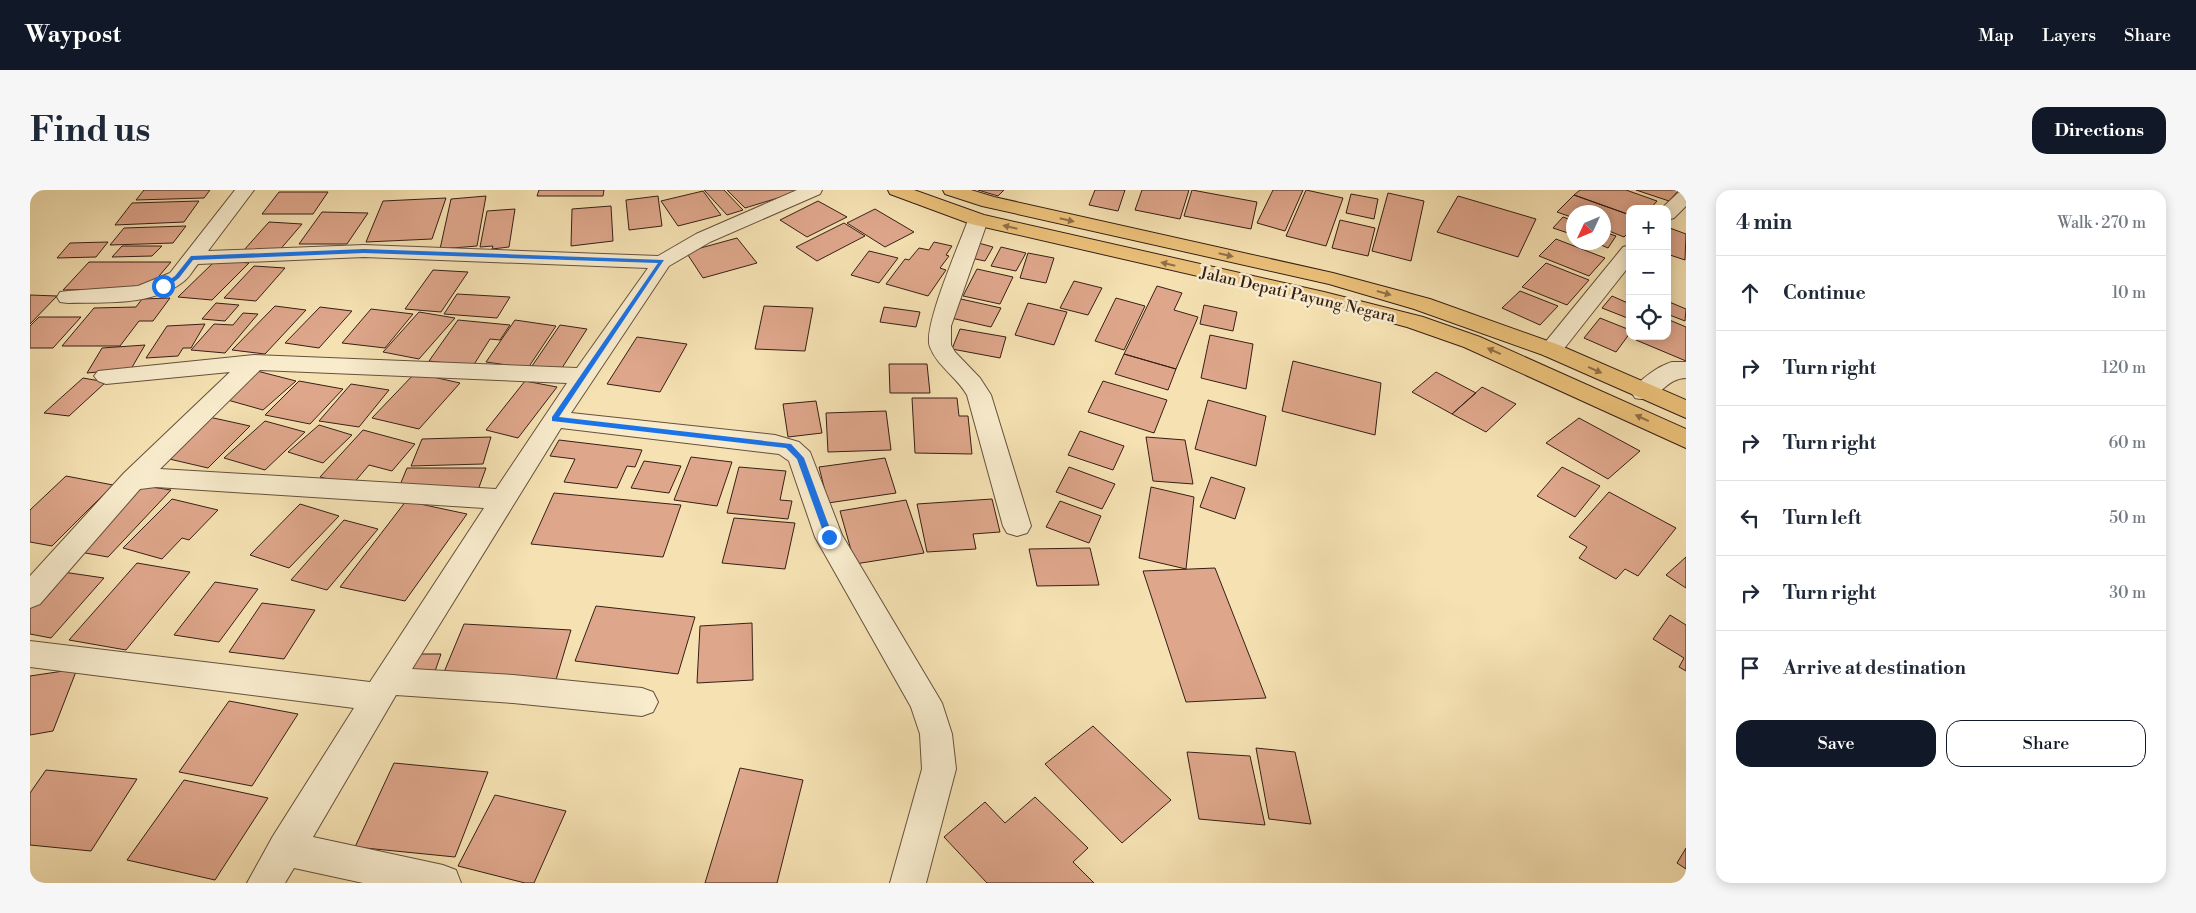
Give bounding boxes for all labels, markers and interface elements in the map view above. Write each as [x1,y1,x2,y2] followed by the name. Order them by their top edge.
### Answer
[25,20,121,50] text: Waypost
[1979,24,2014,47] text: Map
[2042,24,2096,47] text: Layers
[2124,24,2171,47] text: Share
[2032,107,2166,154] button: Directions
[30,109,150,152] text: Find us
[1566,205,1611,250] north arrow
[1626,205,1671,340] map controls
[1626,205,1671,250] button: +
[1736,210,1792,236] text: 4 min
[2057,213,2146,233] text: Walk · 270 m
[1060,216,1076,224] one-way arrow
[1002,223,1017,231] one-way arrow
[1626,250,1671,295] button: −
[1218,251,1233,259] one-way arrow
[1161,260,1176,268] one-way arrow
[1197,263,1398,327] street label: Jalan Depati Payung Negara
[152,275,175,298] route start
[1736,279,1764,307] icon: ahead
[1783,281,1866,305] text: Continue
[2112,283,2146,303] text: 10 m
[1376,289,1391,297] one-way arrow
[1626,295,1671,340] button: locate
[1487,347,1501,355] one-way arrow
[1736,354,1764,382] icon: right
[1783,356,1876,380] text: Turn right
[2102,358,2146,378] text: 120 m
[1588,366,1602,374] one-way arrow
[1635,414,1649,422] one-way arrow
[1736,429,1764,457] icon: right
[1783,431,1876,455] text: Turn right
[2108,433,2146,453] text: 60 m
[1736,504,1764,532] icon: left
[1783,506,1862,530] text: Turn left
[2109,508,2146,528] text: 50 m
[818,526,841,549] route end
[1736,579,1764,607] icon: right
[1783,581,1876,605] text: Turn right
[2109,583,2146,603] text: 30 m
[1736,654,1764,682] icon: arrive
[1783,656,1966,680] text: Arrive at destination
[1736,720,1936,767] button: Save
[1946,720,2146,767] button: Share

